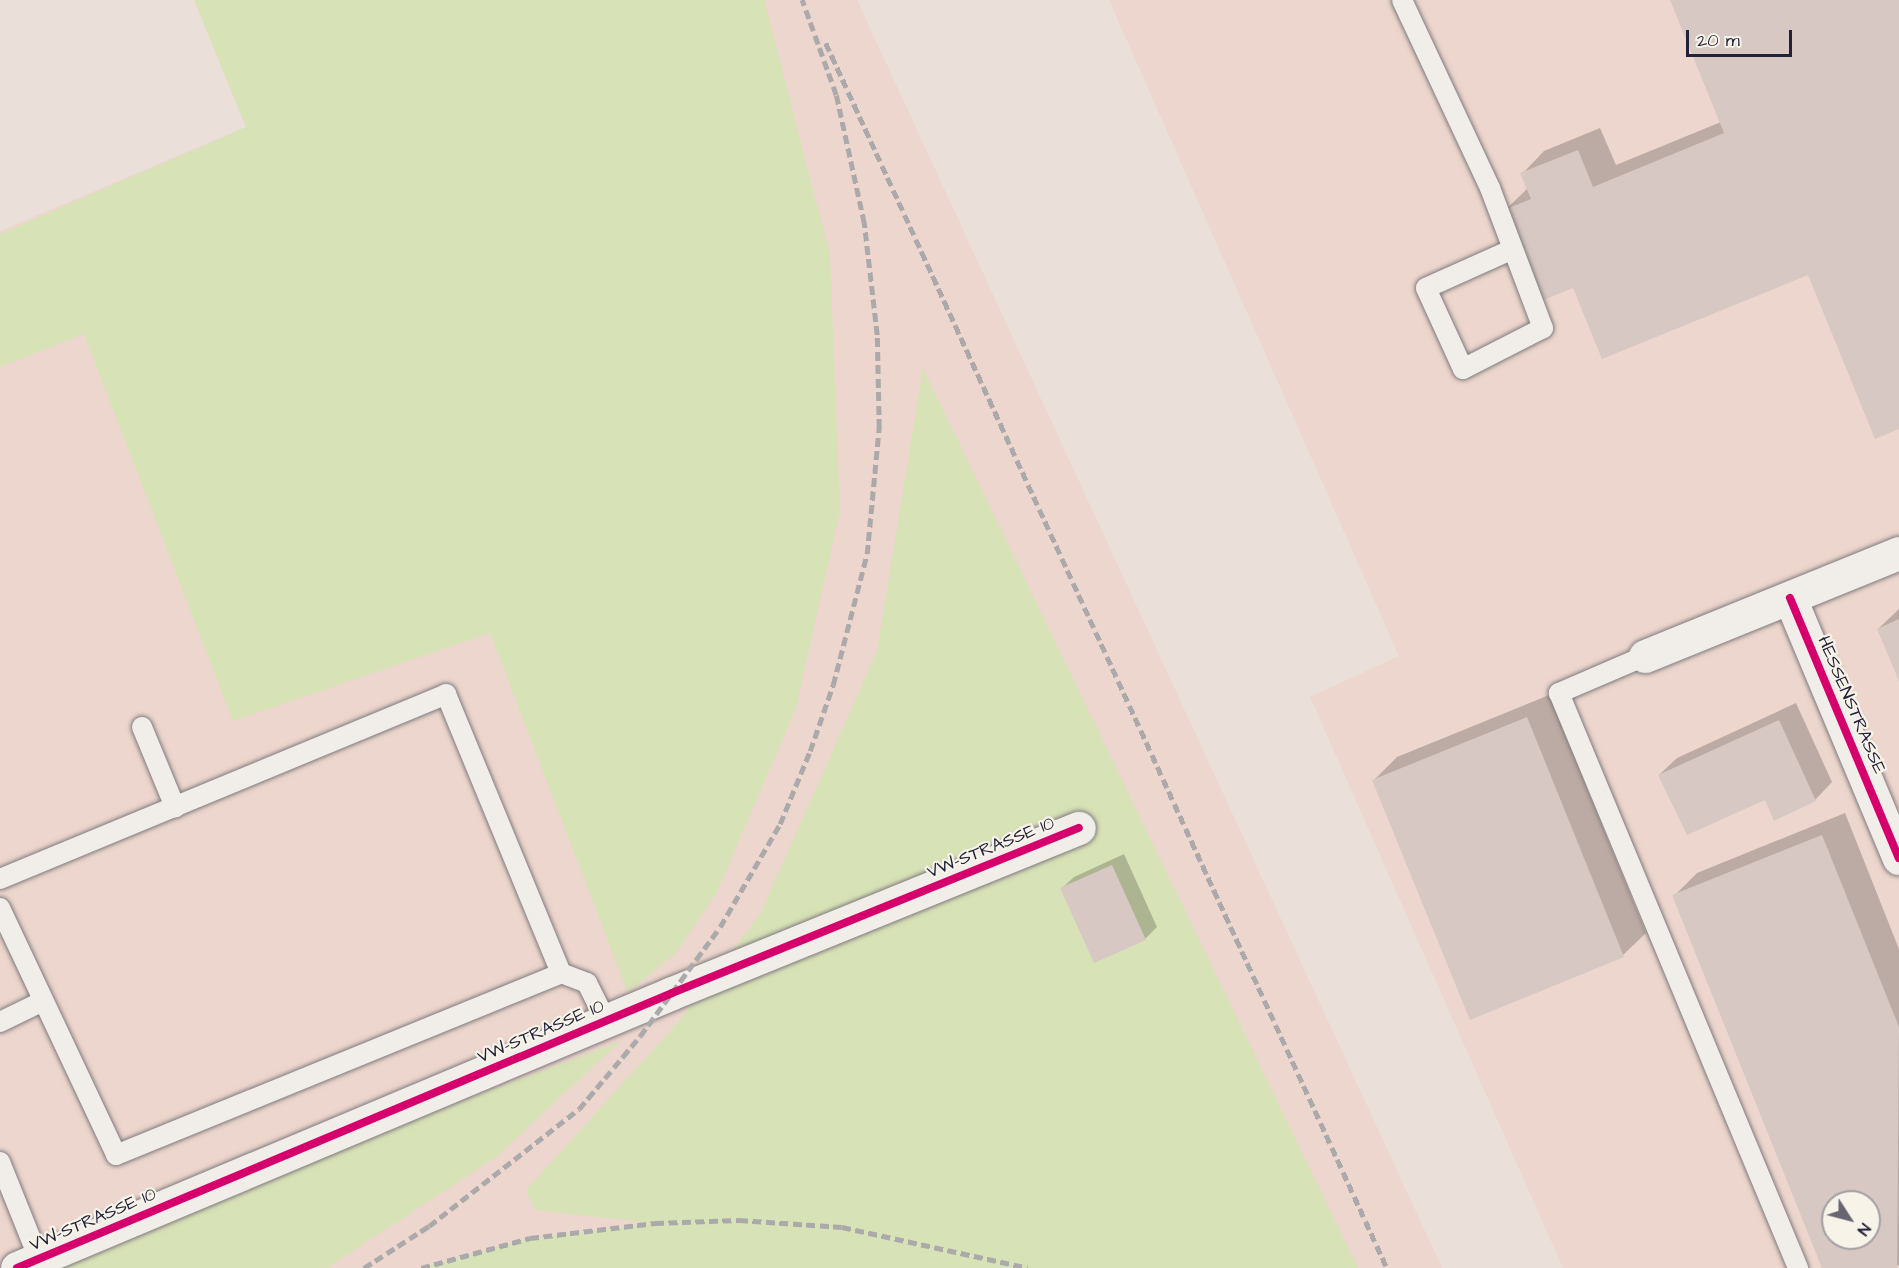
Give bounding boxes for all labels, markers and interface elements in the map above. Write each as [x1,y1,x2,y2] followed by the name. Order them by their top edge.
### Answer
[1689,18,1796,56] scale bar
[1697,28,1740,53] text: 20 m
[1812,633,1890,777] street label: HESSENSTRASSE
[924,813,1058,883] street label: VW-STRASSE 10
[474,996,608,1068] street label: VW-STRASSE 10
[26,1184,160,1256] street label: VW-STRASSE 10
[1821,1190,1881,1250] north arrow
[1852,1219,1876,1240] text: N

